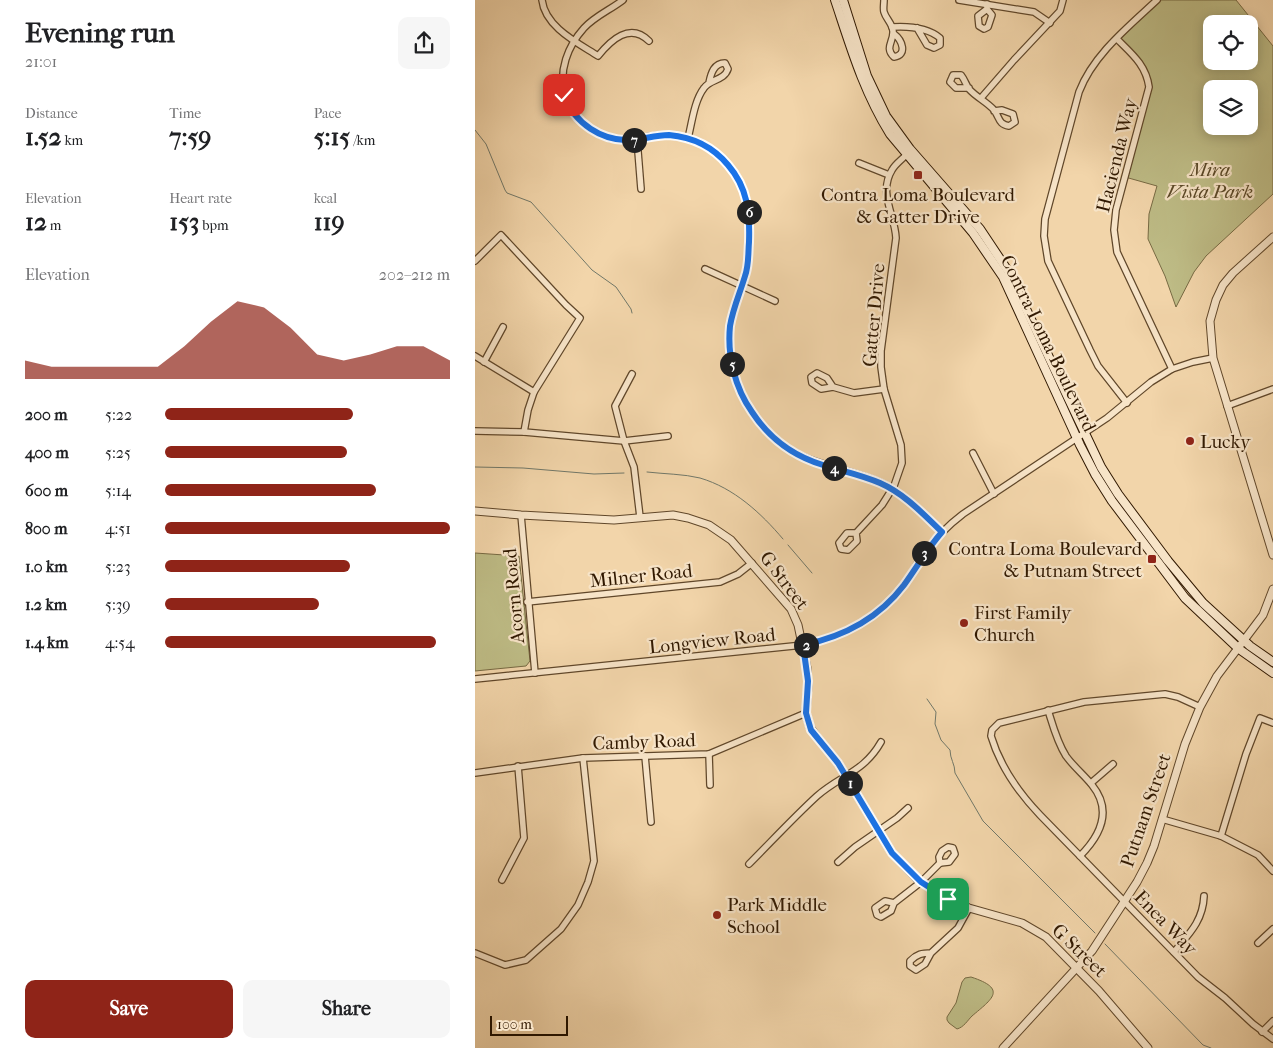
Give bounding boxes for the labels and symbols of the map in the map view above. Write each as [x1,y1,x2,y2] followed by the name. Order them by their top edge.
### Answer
[543,74,585,116] pin
[1092,95,1142,215] street label: Hacienda Way
[621,128,647,152] pin: 7
[1167,159,1253,203] park label: Mira Vista Park
[912,169,924,181] marker: Contra Loma Boulevard & Gatter Drive
[821,184,1016,228] place label: Contra Loma Boulevard & Gatter Drive
[737,200,761,224] pin: 6
[996,251,1101,436] street label: Contra Loma Boulevard
[859,262,889,368] street label: Gatter Drive
[719,352,745,376] pin: 5
[1200,431,1251,453] place label: Lucky
[1184,435,1196,447] marker: Lucky
[821,456,847,480] pin: 4
[948,538,1143,582] place label: Contra Loma Boulevard & Putnam Street
[911,540,937,566] pin: 3
[499,547,529,646] street label: Acorn Road
[755,547,813,614] street label: G Street
[1146,553,1158,565] marker: Contra Loma Boulevard & Putnam Street
[589,560,694,592] street label: Milner Road
[974,602,1072,646] place label: First Family Church
[958,617,970,629] marker: First Family Church
[648,623,777,659] street label: Longview Road
[793,632,819,658] pin: 2
[592,729,697,755] street label: Camby Road
[1116,750,1176,870] street label: Putnam Street
[837,770,863,796] pin: 1
[927,878,969,920] pin
[1129,886,1202,960] street label: Enea Way
[727,894,827,938] place label: Park Middle School
[711,909,723,921] marker: Park Middle School
[1047,919,1111,982] street label: G Street
[490,1013,567,1036] scale bar

